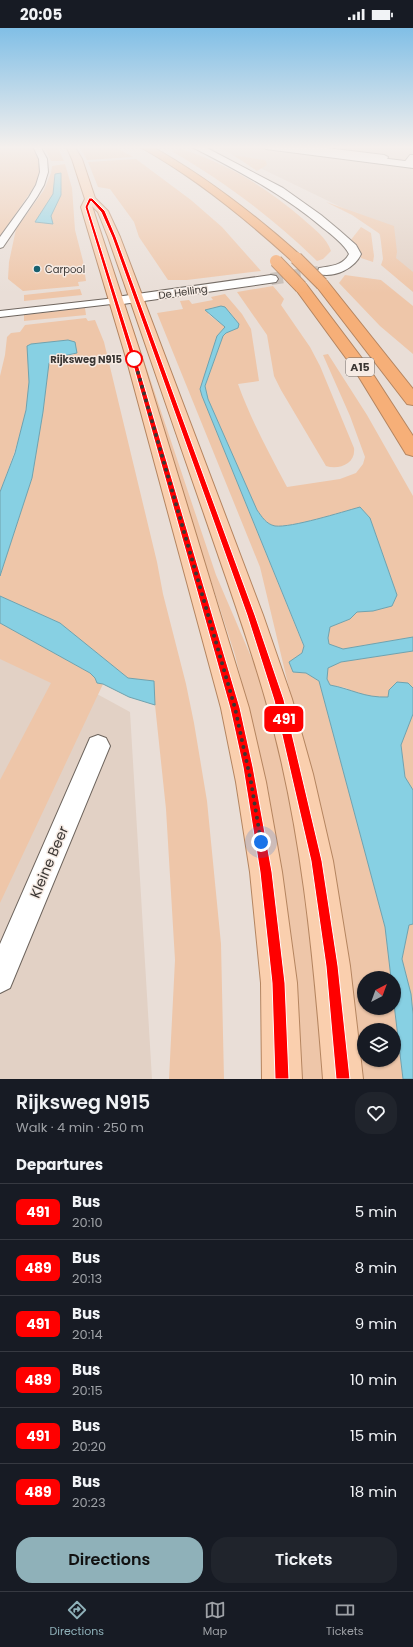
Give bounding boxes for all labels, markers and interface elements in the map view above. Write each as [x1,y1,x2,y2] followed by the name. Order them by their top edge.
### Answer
[20,4,62,25] text: 20:05
[45,262,85,277] place label: Carpool
[32,264,42,274] marker: Carpool
[157,281,209,303] street label: De Helling
[125,350,143,368] marker: Rijksweg N915
[50,352,122,367] place label: Rijksweg N915
[346,358,374,376] road number: A15
[261,706,307,732] line badge: 491
[272,709,296,729] text: 491
[25,823,73,901] street label: Kleine Beer
[251,832,271,852] your location
[357,971,401,1015] north arrow
[357,971,401,1067] map controls
[357,1023,401,1067] button: layers
[16,1089,150,1116] text: Rijksweg N915
[355,1092,397,1134] button: heart
[16,1118,144,1137] text: Walk · 4 min · 250 m
[16,1154,103,1175] text: Departures
[72,1191,100,1212] text: Bus
[355,1201,397,1222] text: 5 min
[26,1202,50,1222] text: 491
[72,1213,103,1232] text: 20:10
[72,1247,100,1268] text: Bus
[355,1257,397,1278] text: 8 min
[24,1258,52,1278] text: 489
[72,1269,102,1288] text: 20:13
[72,1303,100,1324] text: Bus
[355,1313,397,1334] text: 9 min
[26,1314,50,1334] text: 491
[72,1325,103,1344] text: 20:14
[72,1359,100,1380] text: Bus
[350,1369,397,1390] text: 10 min
[24,1370,52,1390] text: 489
[72,1381,103,1400] text: 20:15
[72,1415,100,1436] text: Bus
[350,1425,397,1446] text: 15 min
[26,1426,50,1446] text: 491
[72,1437,106,1456] text: 20:20
[72,1471,100,1492] text: Bus
[350,1481,397,1502] text: 18 min
[24,1482,52,1502] text: 489
[72,1493,106,1512] text: 20:23
[16,1537,203,1583] button: Directions
[211,1537,397,1583] button: Tickets
[49,1599,104,1640] tab: Directions
[203,1599,227,1640] tab: Map
[326,1599,364,1640] tab: Tickets

